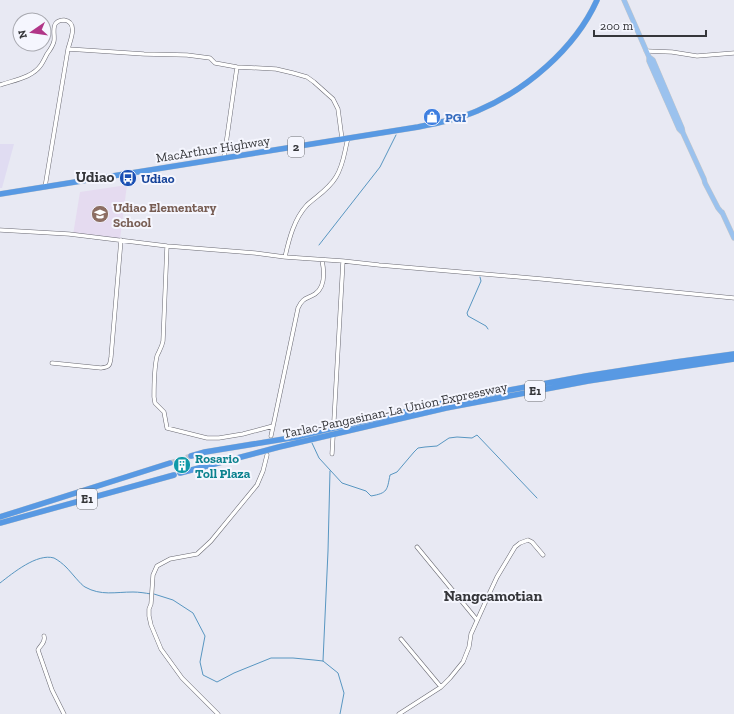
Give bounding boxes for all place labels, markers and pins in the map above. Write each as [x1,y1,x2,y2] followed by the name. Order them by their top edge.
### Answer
[422,107,442,127] shop icon: PGI
[445,110,467,125] place label: PGI
[118,168,138,188] bus stop icon: Udiao
[141,171,175,186] place label: Udiao
[113,200,217,230] place label: Udiao Elementary School
[90,204,110,224] school or university icon: Udiao Elementary School
[195,451,251,481] place label: Rosario Toll Plaza
[172,455,192,475] building icon: Rosario Toll Plaza

